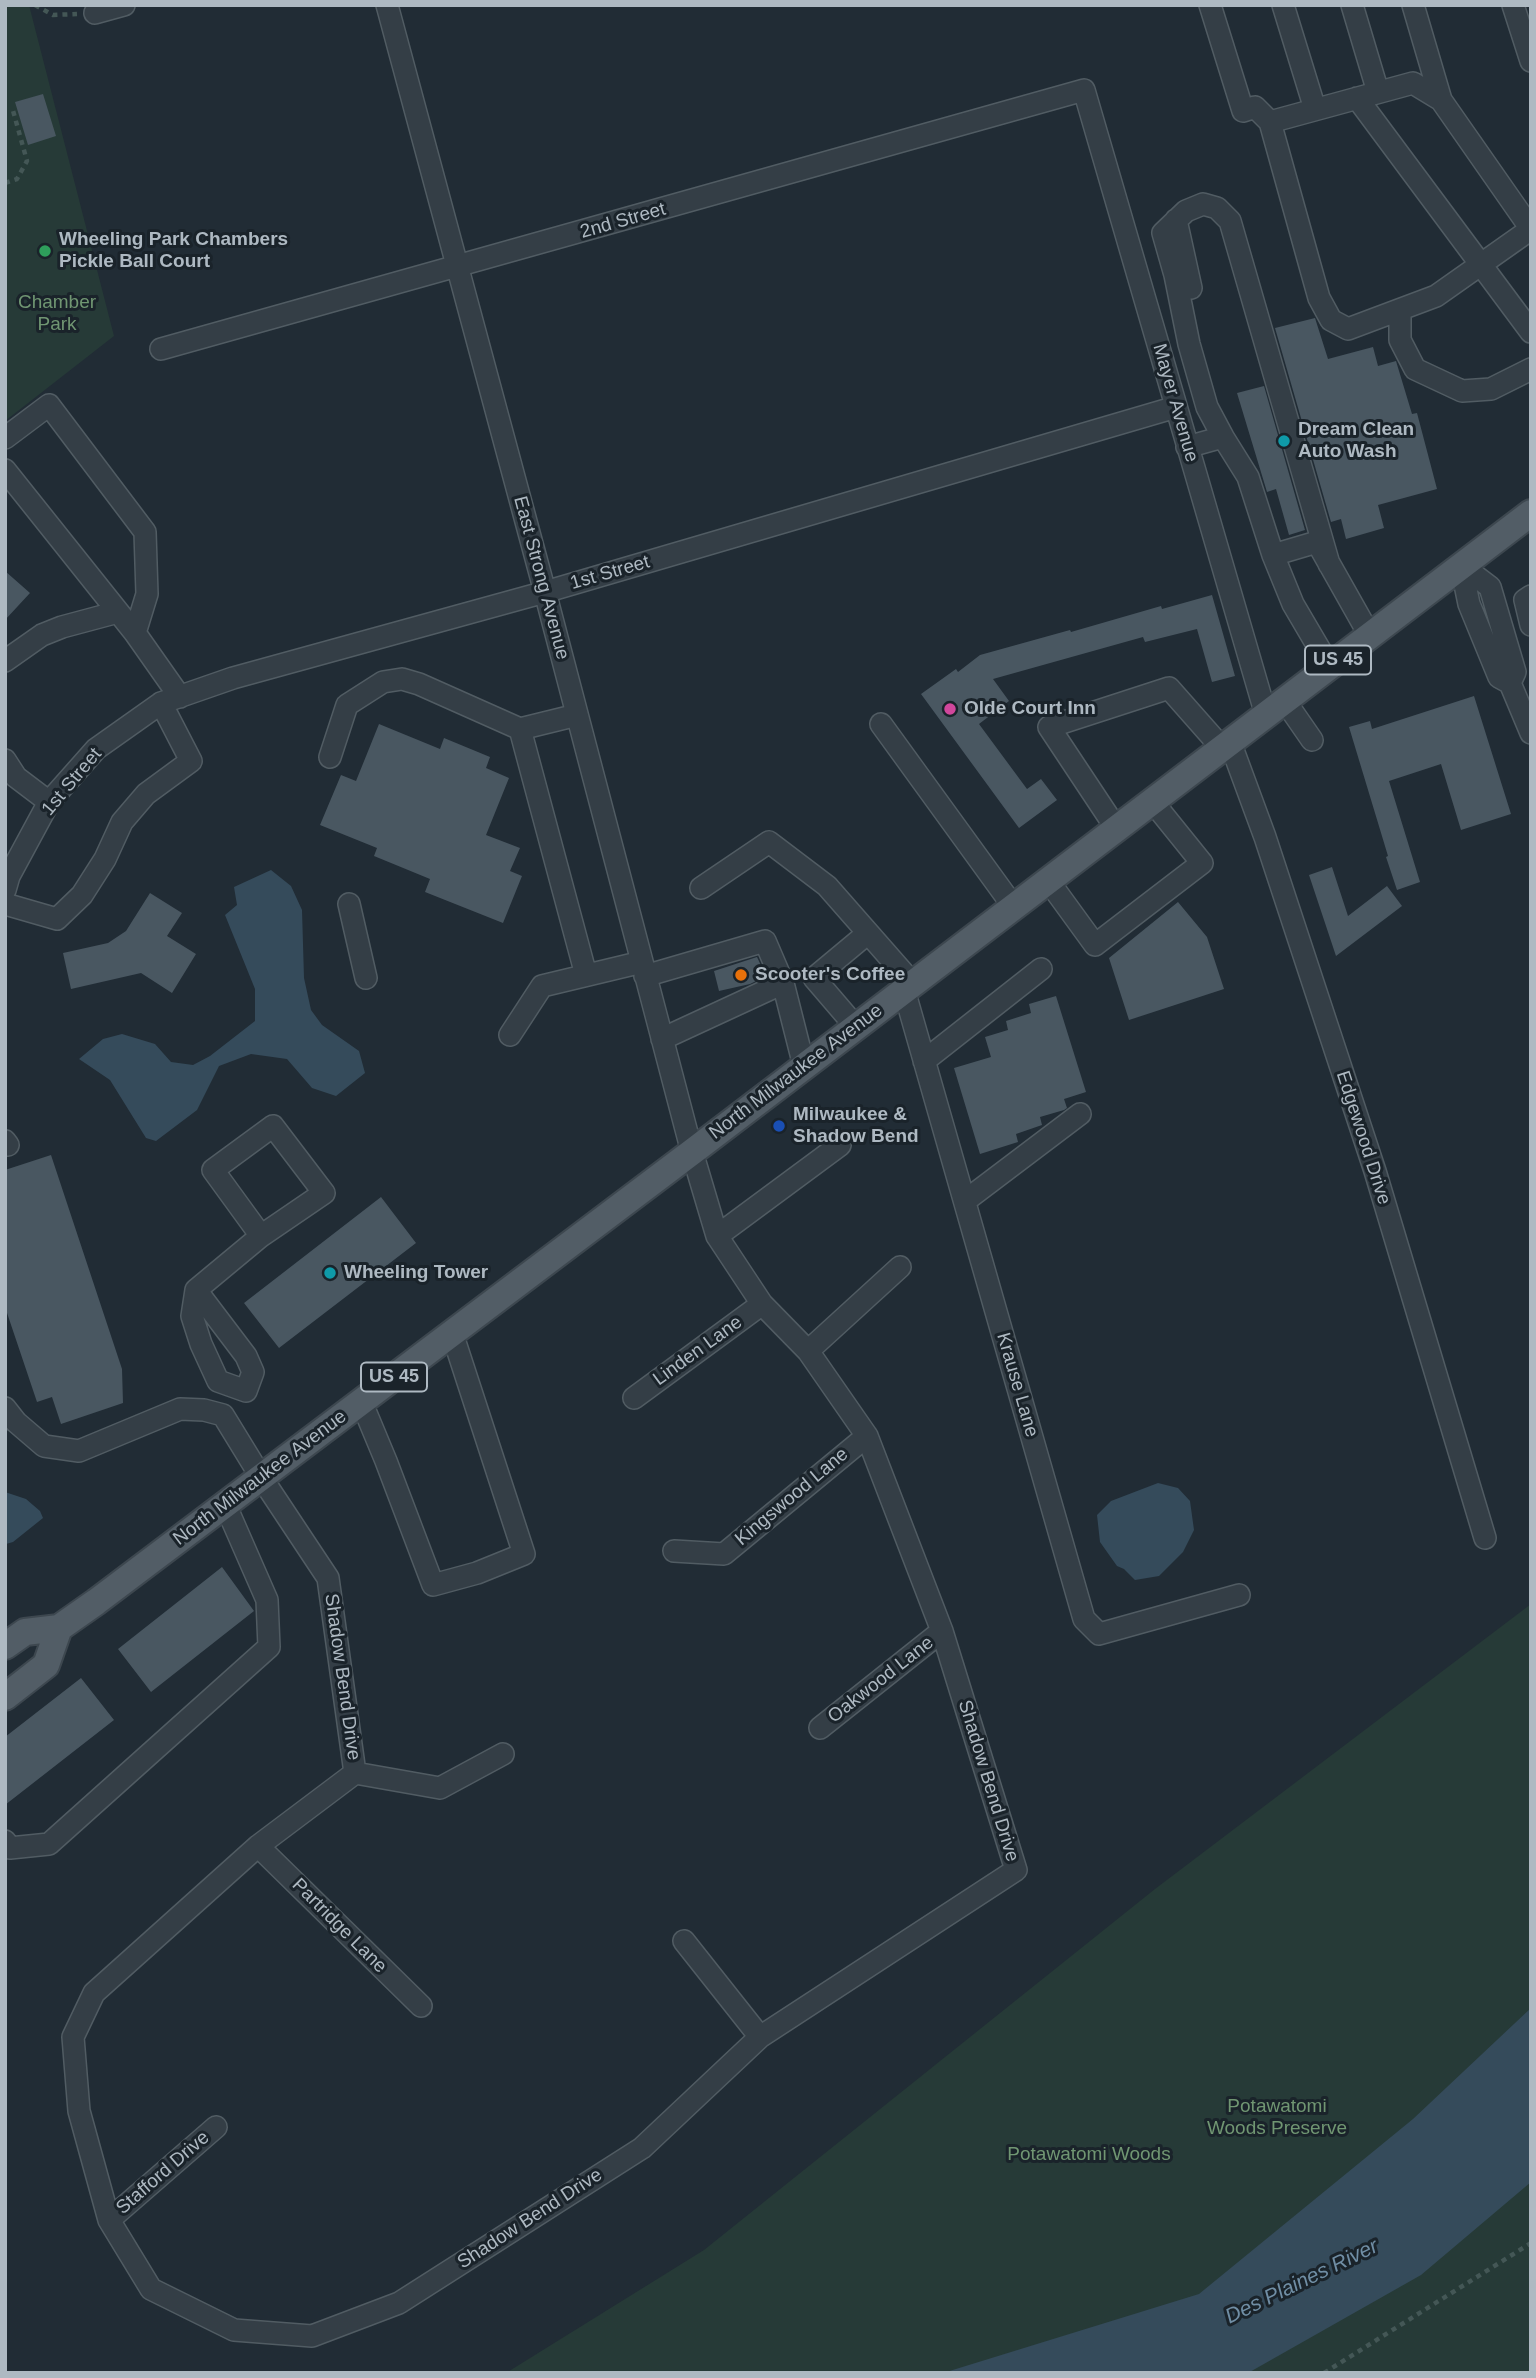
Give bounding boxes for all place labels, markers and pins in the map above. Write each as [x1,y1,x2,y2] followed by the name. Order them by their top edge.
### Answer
[59,229,288,273] place label: Wheeling Park Chambers Pickle Ball Court
[37,243,53,259] marker: Wheeling Park Chambers Pickle Ball Court
[1298,419,1414,463] place label: Dream Clean Auto Wash
[1276,433,1292,449] marker: Dream Clean Auto Wash
[964,698,1096,720] place label: Olde Court Inn
[942,701,958,717] marker: Olde Court Inn
[755,964,905,986] place label: Scooter's Coffee
[733,967,749,983] marker: Scooter's Coffee
[793,1104,919,1148] place label: Milwaukee & Shadow Bend
[771,1118,787,1134] marker: Milwaukee & Shadow Bend
[344,1262,488,1284] place label: Wheeling Tower
[322,1265,338,1281] marker: Wheeling Tower

